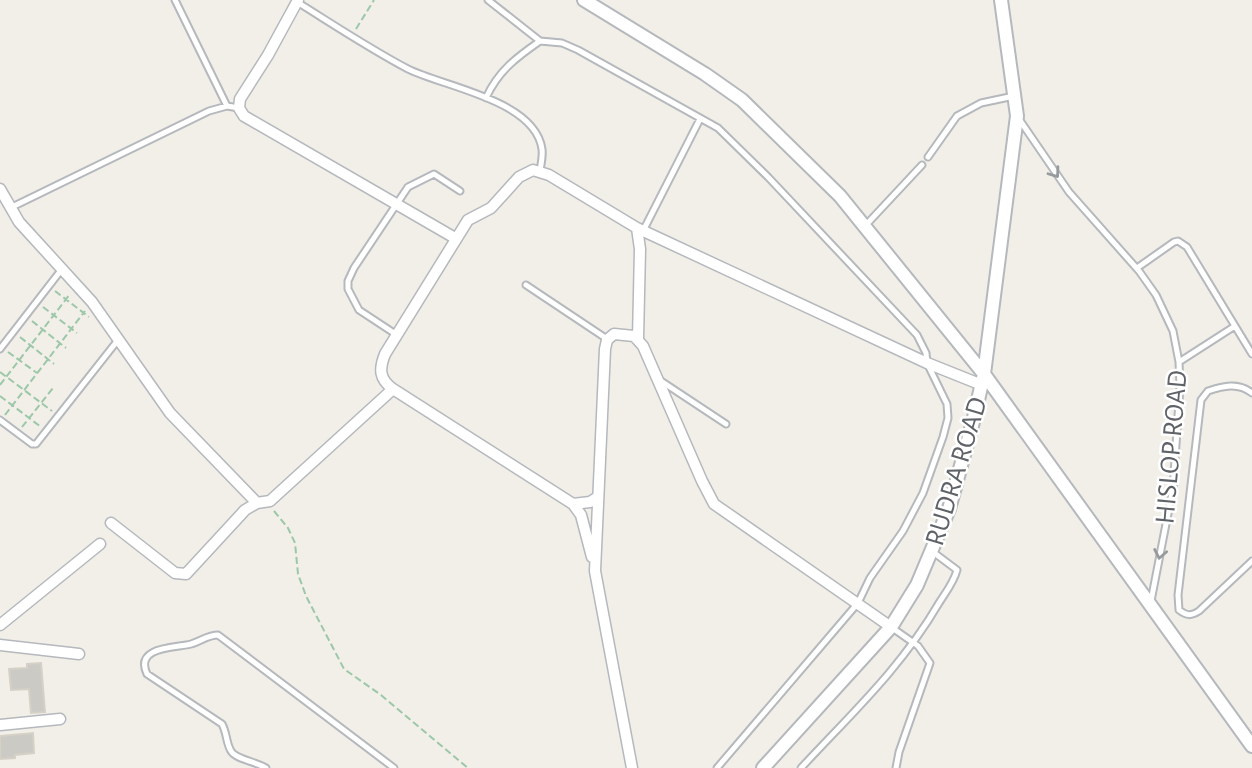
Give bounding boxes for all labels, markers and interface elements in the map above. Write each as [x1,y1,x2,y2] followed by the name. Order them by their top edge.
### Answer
[1046,165,1059,178] one-way arrow
[1151,369,1193,525] street label: HISLOP ROAD
[921,394,993,549] street label: RUDRA ROAD
[1153,548,1168,560] one-way arrow

